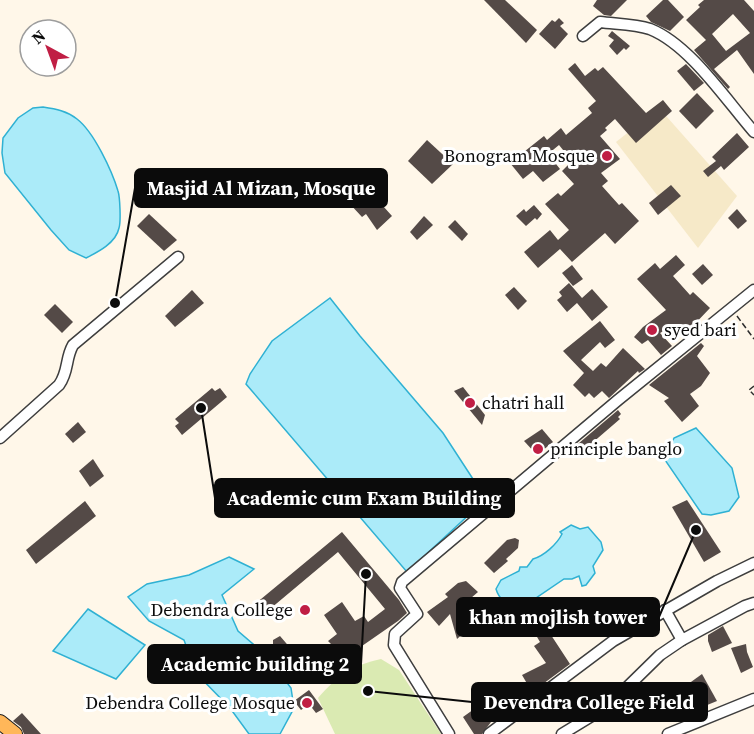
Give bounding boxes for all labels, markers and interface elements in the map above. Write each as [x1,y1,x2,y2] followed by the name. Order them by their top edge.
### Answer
[18,18,78,78] north arrow
[27,24,50,49] text: N
[444,143,595,168] place label: Bonogram Mosque
[600,149,614,163] marker: Bonogram Mosque
[135,169,387,207] callout: Masjid Al Mizan, Mosque
[147,174,375,202] text: Masjid Al Mizan, Mosque
[664,317,737,342] place label: syed bari
[645,323,659,337] marker: syed bari
[482,390,564,415] place label: chatri hall
[463,396,477,410] marker: chatri hall
[550,436,682,461] place label: principle banglo
[531,442,545,456] marker: principle banglo
[215,479,514,517] callout: Academic cum Exam Building
[227,484,502,512] text: Academic cum Exam Building
[150,597,293,622] place label: Debendra College
[457,598,659,636] callout: khan mojlish tower
[298,603,312,617] marker: Debendra College
[469,603,648,631] text: khan mojlish tower
[148,645,361,683] callout: Academic building 2
[161,650,350,678] text: Academic building 2
[472,683,707,721] callout: Devendra College Field
[484,688,695,716] text: Devendra College Field
[85,690,295,715] place label: Debendra College Mosque
[300,696,314,710] marker: Debendra College Mosque

